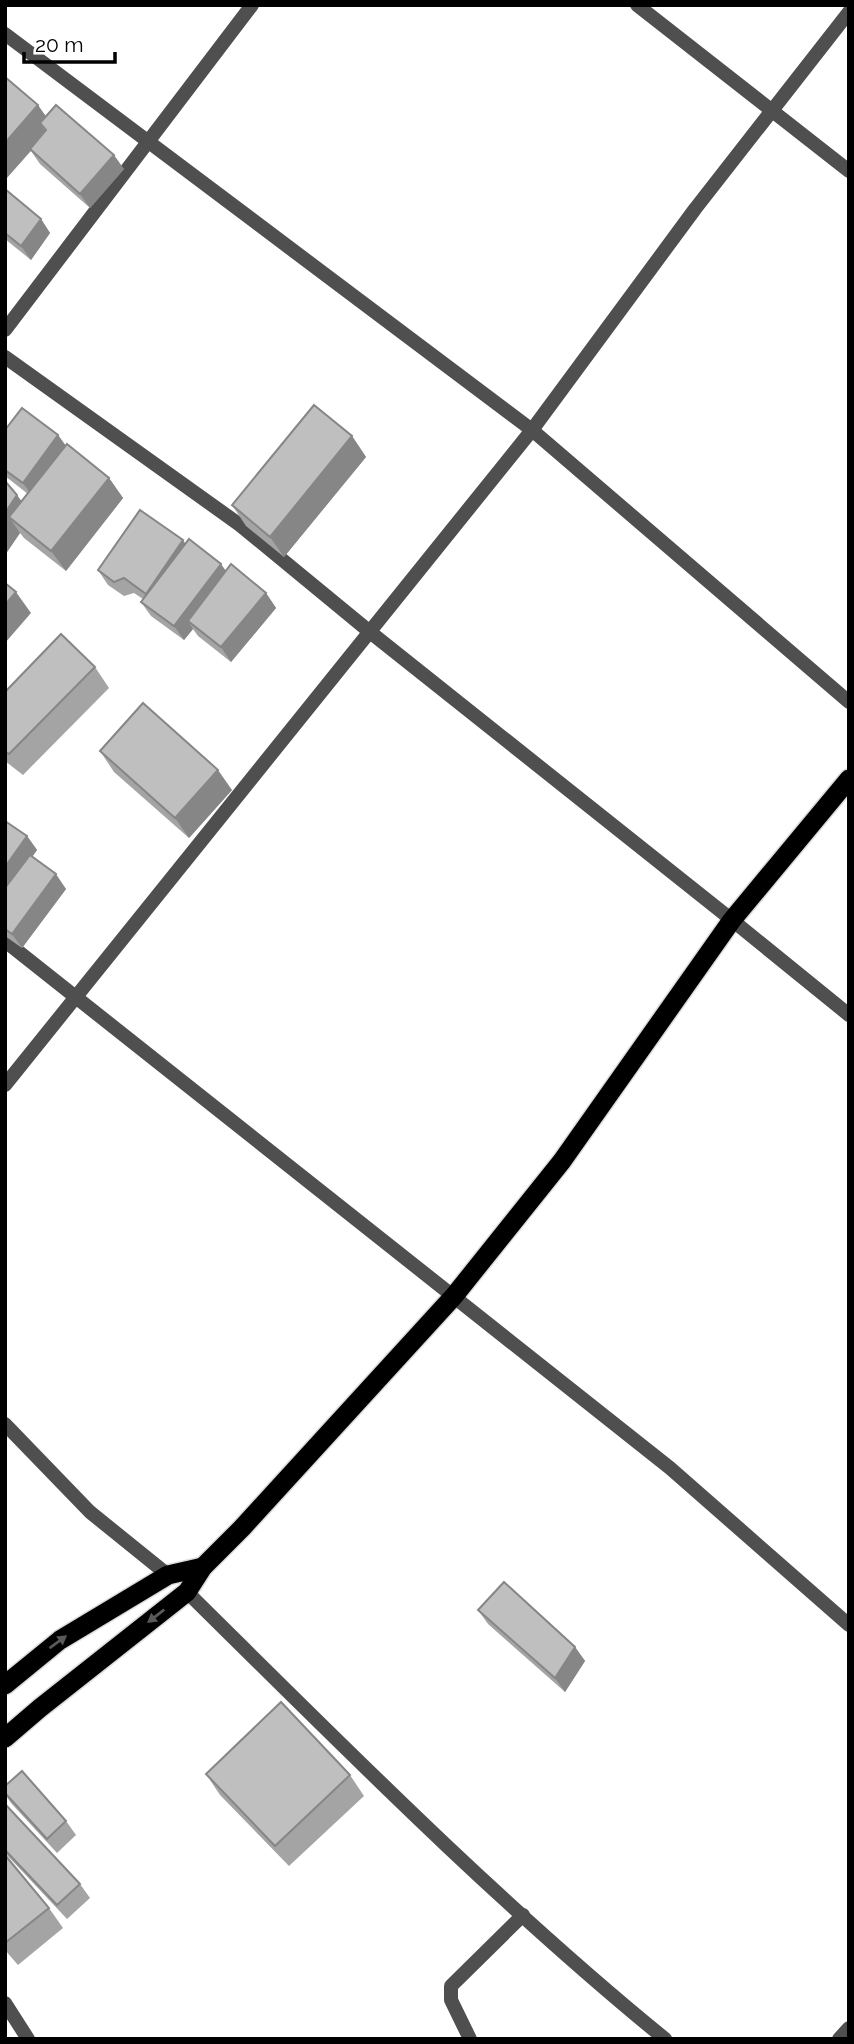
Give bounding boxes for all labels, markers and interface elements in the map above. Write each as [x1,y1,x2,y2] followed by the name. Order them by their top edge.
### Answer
[24,21,116,65] scale bar
[35,32,83,57] text: 20 m
[148,1608,165,1623] one-way arrow
[49,1635,67,1649] one-way arrow

